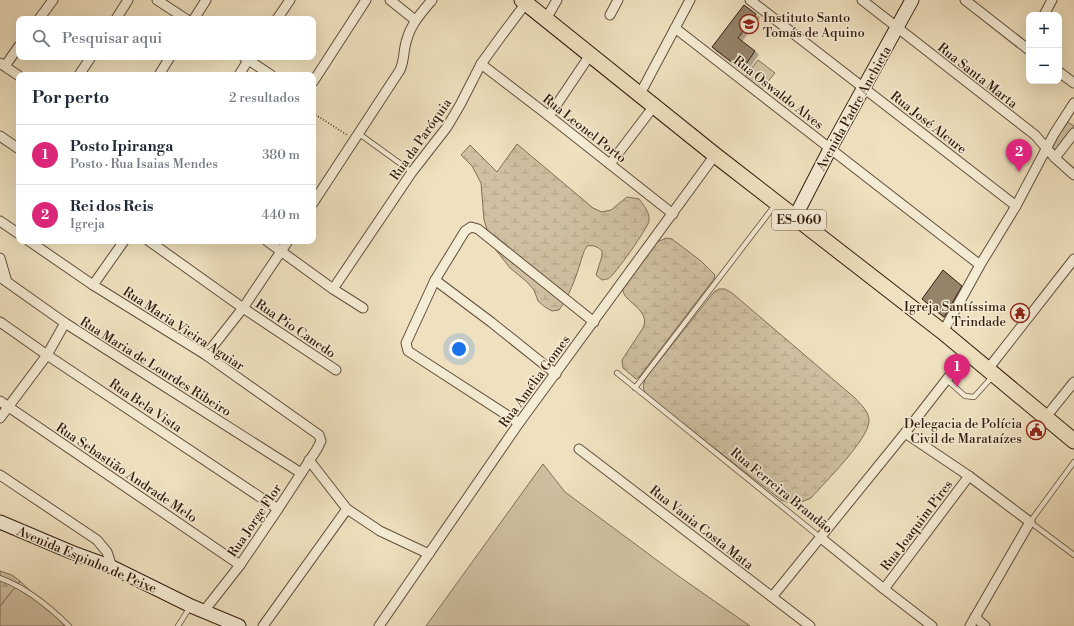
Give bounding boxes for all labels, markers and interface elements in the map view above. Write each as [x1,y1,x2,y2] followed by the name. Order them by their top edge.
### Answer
[763,10,865,41] place label: Instituto Santo Tomás de Aquino
[1026,12,1062,84] map controls
[1026,12,1062,48] button: +
[738,13,760,35] school or university icon: Instituto Santo Tomás de Aquino
[16,16,316,60] search box
[30,27,52,49] icon: search
[62,29,162,48] text: Pesquisar aqui
[934,40,1021,112] street label: Rua Santa Marta
[812,43,895,174] street label: Avenida Padre Anchieta
[1026,48,1062,84] button: −
[730,53,827,133] street label: Rua Oswaldo Alves
[32,87,109,109] text: Por perto
[887,88,970,158] street label: Rua José Alcure
[229,90,300,106] text: 2 resultados
[539,91,630,166] street label: Rua Leonel Porto
[387,95,455,184] street label: Rua da Paróquia
[70,137,173,156] text: Posto Ipiranga
[1006,139,1032,172] pin: 2
[42,147,48,163] text: 1
[262,147,300,163] text: 380 m
[70,156,218,172] text: Posto · Rua Isaias Mendes
[70,197,153,216] text: Rei dos Reis
[41,207,49,223] text: 2
[262,207,300,223] text: 440 m
[772,210,826,230] road number: ES-060
[70,216,105,232] text: Igreja
[120,284,247,374] street label: Rua Maria Vieira Aguiar
[252,296,339,362] street label: Rua Pio Canedo
[904,299,1006,330] place label: Igreja Santíssima Trindade
[1009,302,1031,324] temple icon: Igreja Santíssima Trindade
[77,314,234,420] street label: Rua Maria de Lourdes Ribeiro
[496,332,574,431] street label: Rua Amélia Gomes
[449,339,469,359] your location
[944,354,970,387] pin: 1
[106,376,185,436] street label: Rua Bela Vista
[904,416,1022,447] place label: Delegacia de Polícia Civil de Marataízes
[1025,419,1047,441] public building icon: Delegacia de Polícia Civil de Marataízes
[53,420,200,526] street label: Rua Sebastião Andrade Melo
[727,445,836,537] street label: Rua Ferreira Brandão
[877,477,956,574] street label: Rua Joaquim Pires
[224,480,285,560] street label: Rua Jorge Flor
[646,482,757,574] street label: Rua Vania Costa Mata
[13,523,159,597] street label: Avenida Espinho de Peixe

